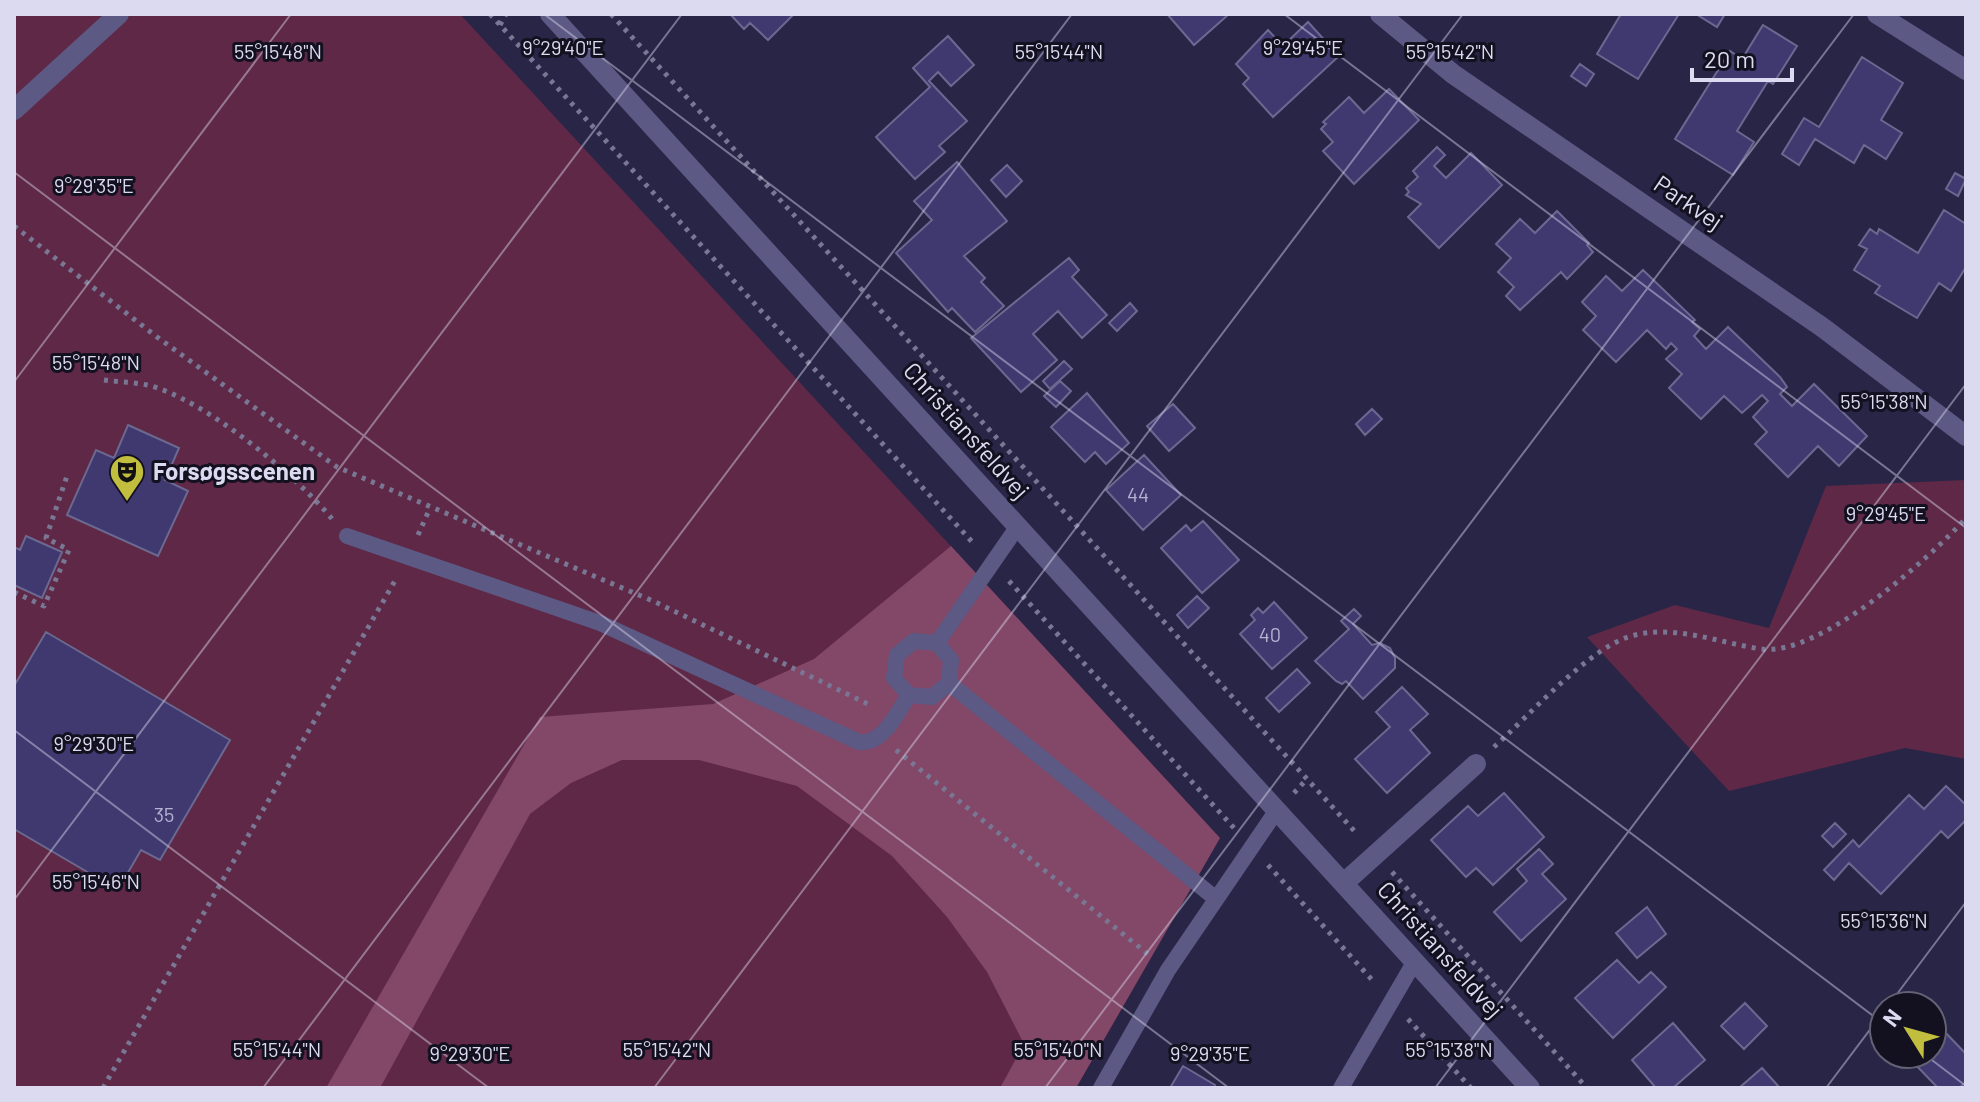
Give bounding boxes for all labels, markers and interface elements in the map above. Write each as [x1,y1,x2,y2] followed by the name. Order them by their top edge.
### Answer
[1692,32,1792,82] scale bar
[522,35,604,59] text: 9°29'40"E
[1263,35,1343,59] text: 9°29'45"E
[234,39,322,63] text: 55°15'48"N
[1015,39,1103,63] text: 55°15'44"N
[1406,39,1494,63] text: 55°15'42"N
[1704,44,1755,73] text: 20 m
[1649,168,1729,235] street label: Parkvej
[54,173,134,197] text: 9°29'35"E
[52,350,140,374] text: 55°15'48"N
[898,356,1036,504] street label: Christiansfeldvej
[1840,389,1928,413] text: 55°15'38"N
[108,453,146,503] theatre icon: Forsøgsscenen
[153,456,315,485] place label: Forsøgsscenen
[1127,482,1149,506] house number: 44
[1846,501,1926,525] text: 9°29'45"E
[1259,622,1281,646] house number: 40
[54,731,134,755] text: 9°29'30"E
[154,802,174,826] house number: 35
[52,869,140,893] text: 55°15'46"N
[1372,875,1510,1023] street label: Christiansfeldvej
[1840,908,1928,932] text: 55°15'36"N
[1868,990,1948,1070] north arrow
[1876,1004,1906,1031] text: N
[233,1037,321,1061] text: 55°15'44"N
[623,1037,711,1061] text: 55°15'42"N
[1013,1037,1103,1061] text: 55°15'40"N
[1405,1037,1493,1061] text: 55°15'38"N
[430,1041,510,1065] text: 9°29'30"E
[1170,1041,1250,1065] text: 9°29'35"E

